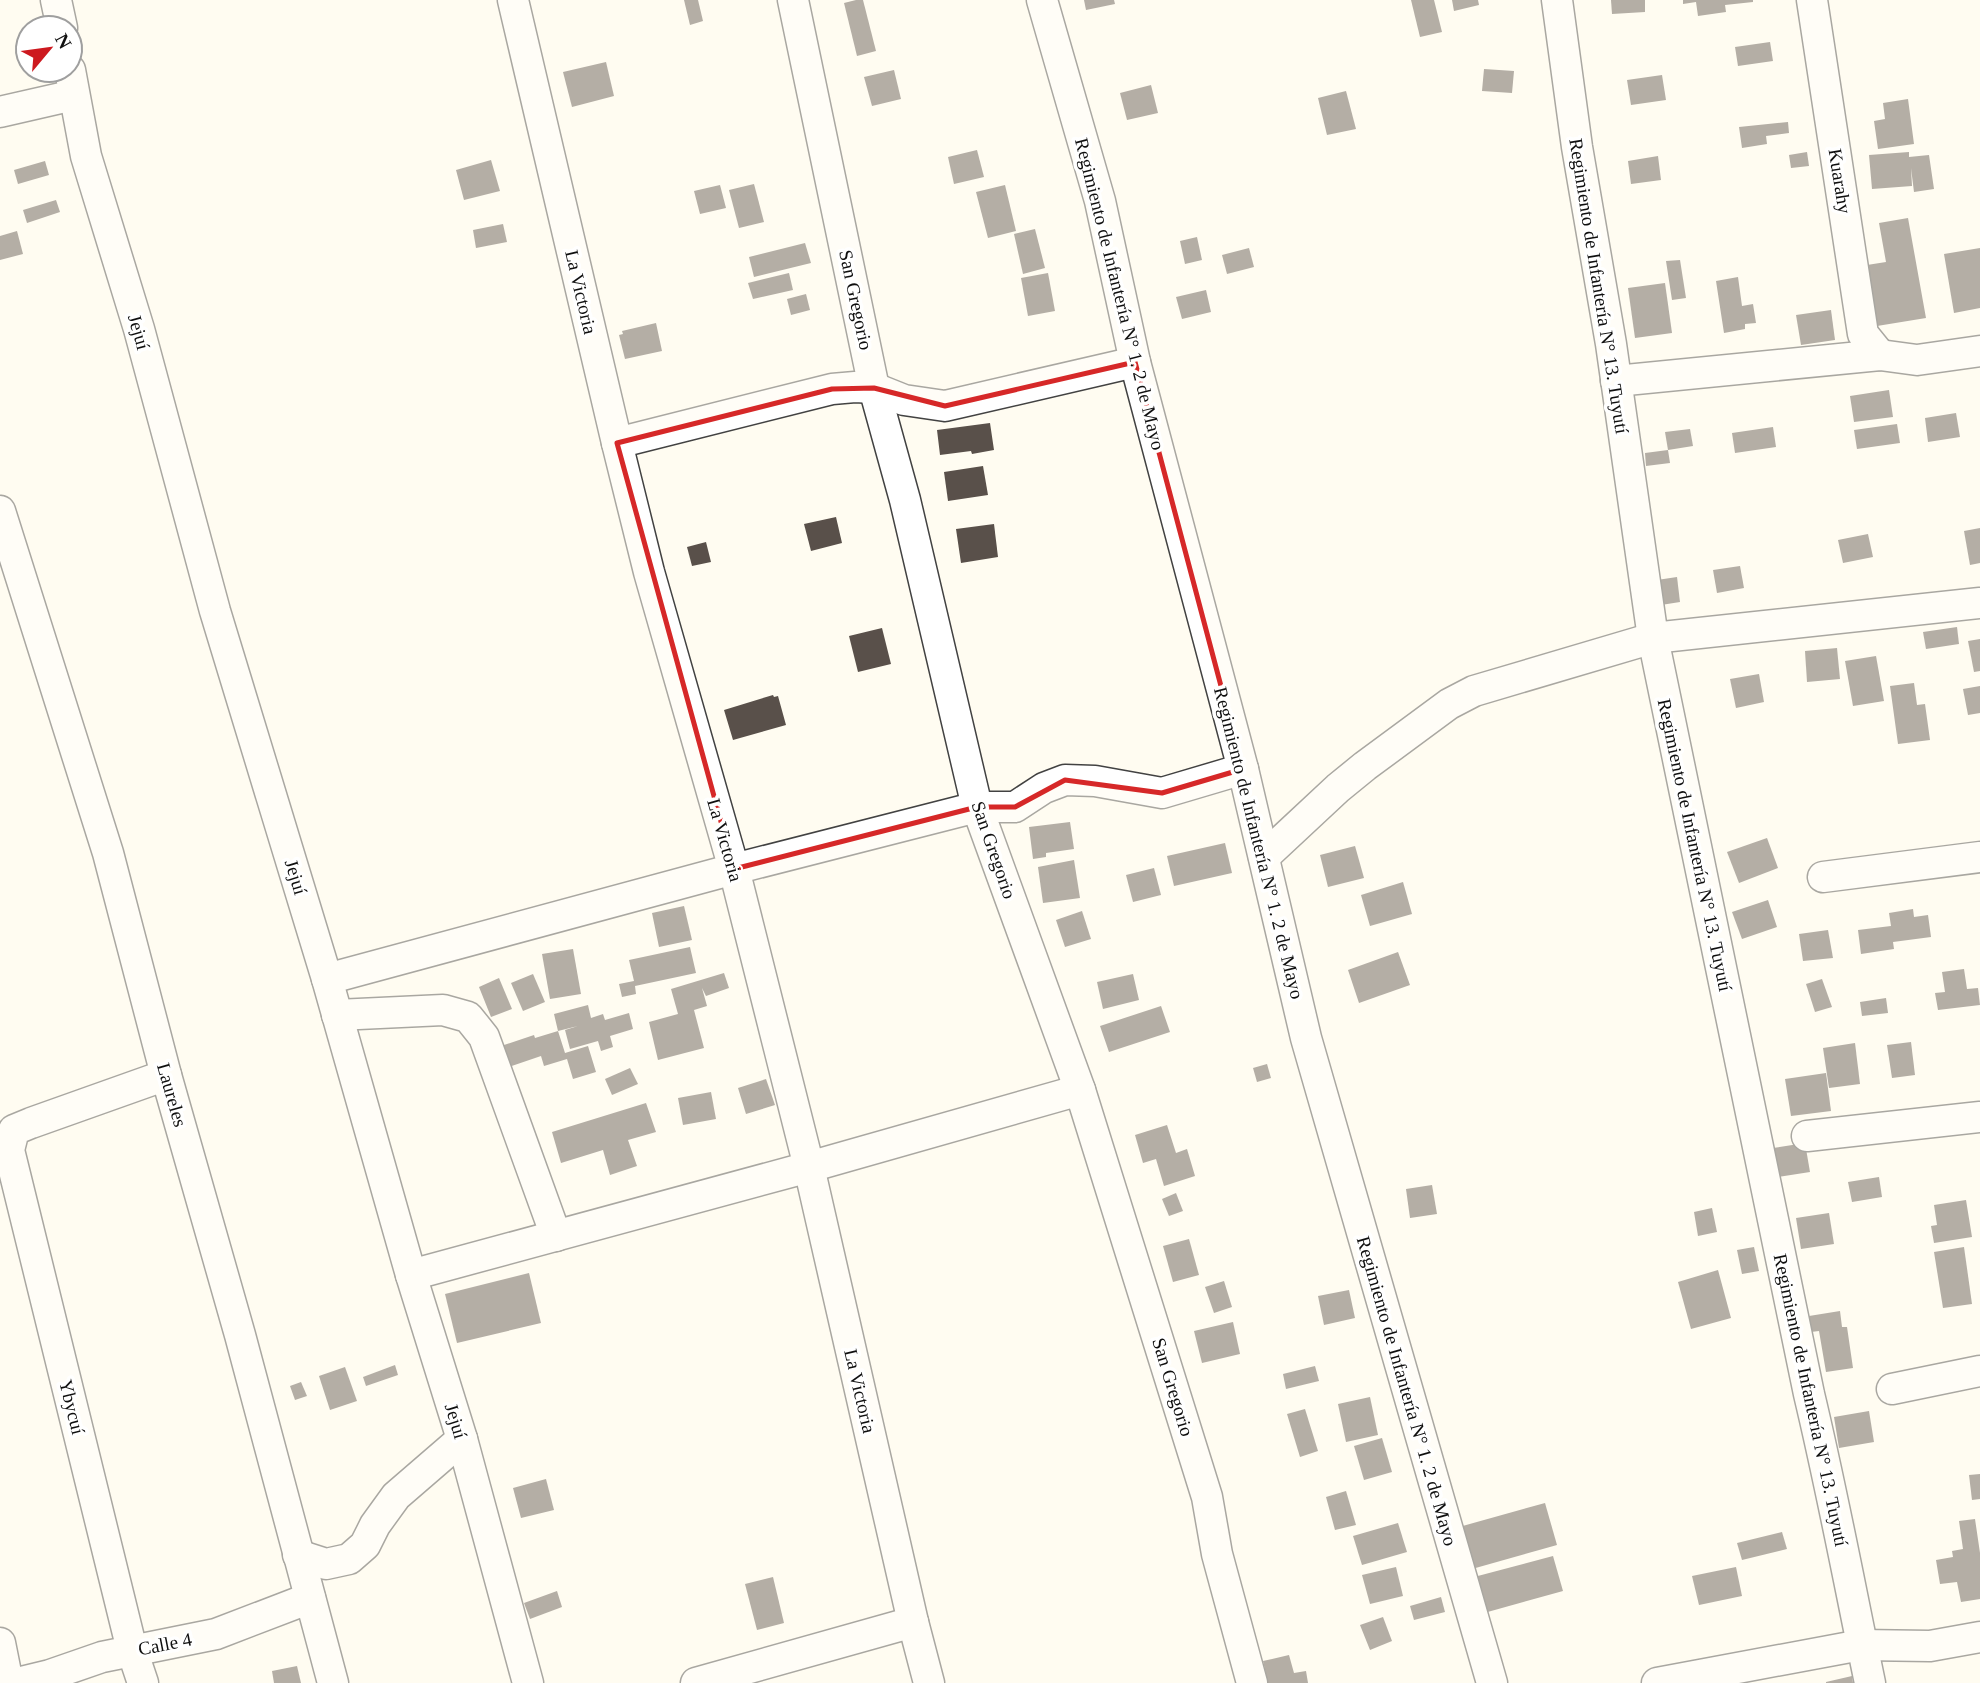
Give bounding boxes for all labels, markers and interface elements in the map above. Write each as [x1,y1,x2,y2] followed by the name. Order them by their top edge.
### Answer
[14,14,84,84] north arrow
[51,30,76,52] text: N
[1071,136,1169,452] street label: Regimiento de Infantería N° 1. 2 de Mayo
[1565,137,1633,436] street label: Regimiento de Infantería N° 13. Tuyutí
[1825,147,1856,215] street label: Kuarahy
[561,248,601,337] street label: La Victoria
[835,248,877,352] street label: San Gregorio
[124,312,154,353] street label: Jejuí
[1210,685,1308,1001] street label: Regimiento de Infantería N° 1. 2 de Mayo
[1654,697,1736,994] street label: Regimiento de Infantería N° 13. Tuyutí
[703,796,747,885] street label: La Victoria
[967,798,1021,902] street label: San Gregorio
[281,857,311,898] street label: Jejuí
[153,1061,191,1129] street label: Laureles
[1353,1234,1461,1548] street label: Regimiento de Infantería N° 1. 2 de Mayo
[1770,1252,1852,1549] street label: Regimiento de Infantería N° 13. Tuyutí
[1148,1335,1198,1439] street label: San Gregorio
[840,1347,880,1436] street label: La Victoria
[55,1377,89,1437] street label: Ybycuí
[441,1401,471,1442] street label: Jejuí
[136,1628,194,1659] street label: Calle 4

